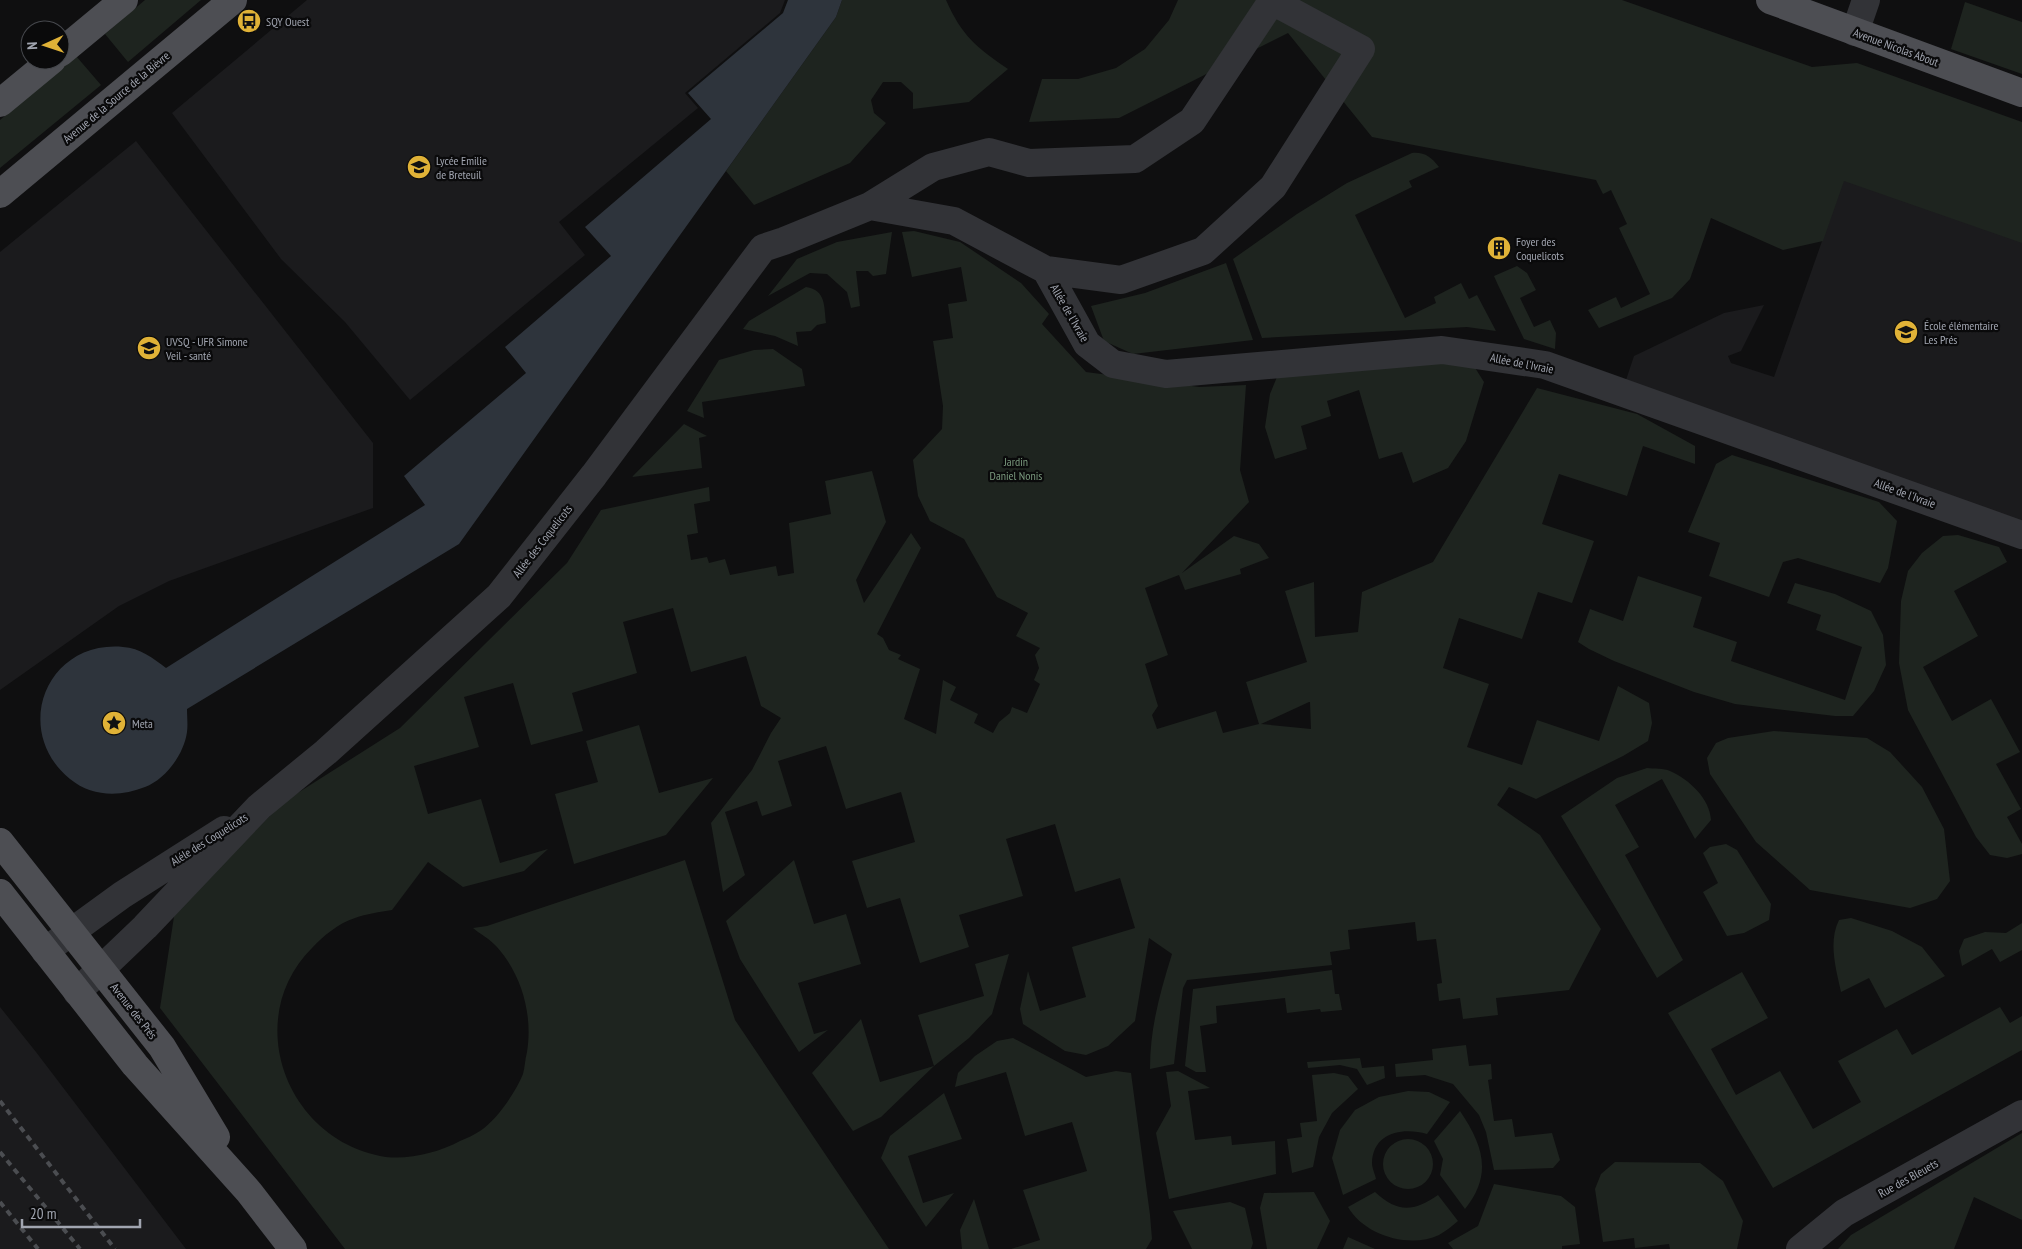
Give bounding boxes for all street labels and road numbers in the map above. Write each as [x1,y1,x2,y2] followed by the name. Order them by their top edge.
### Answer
[1851,25,1941,70] street label: Avenue Nicolas About
[60,48,173,146] street label: Avenue de la Source de la Bièvre
[1047,281,1093,345] street label: Allée de l'Ivraie
[1489,349,1555,377] street label: Allée de l'Ivraie
[1872,475,1938,511] street label: Allée de l'Ivraie
[509,502,575,580] street label: Allée des Coquelicots
[168,809,250,869] street label: Aléle des Coquelicots
[107,980,161,1042] street label: Avenue des Prés
[1875,1155,1941,1201] street label: Rue des Bleuets

